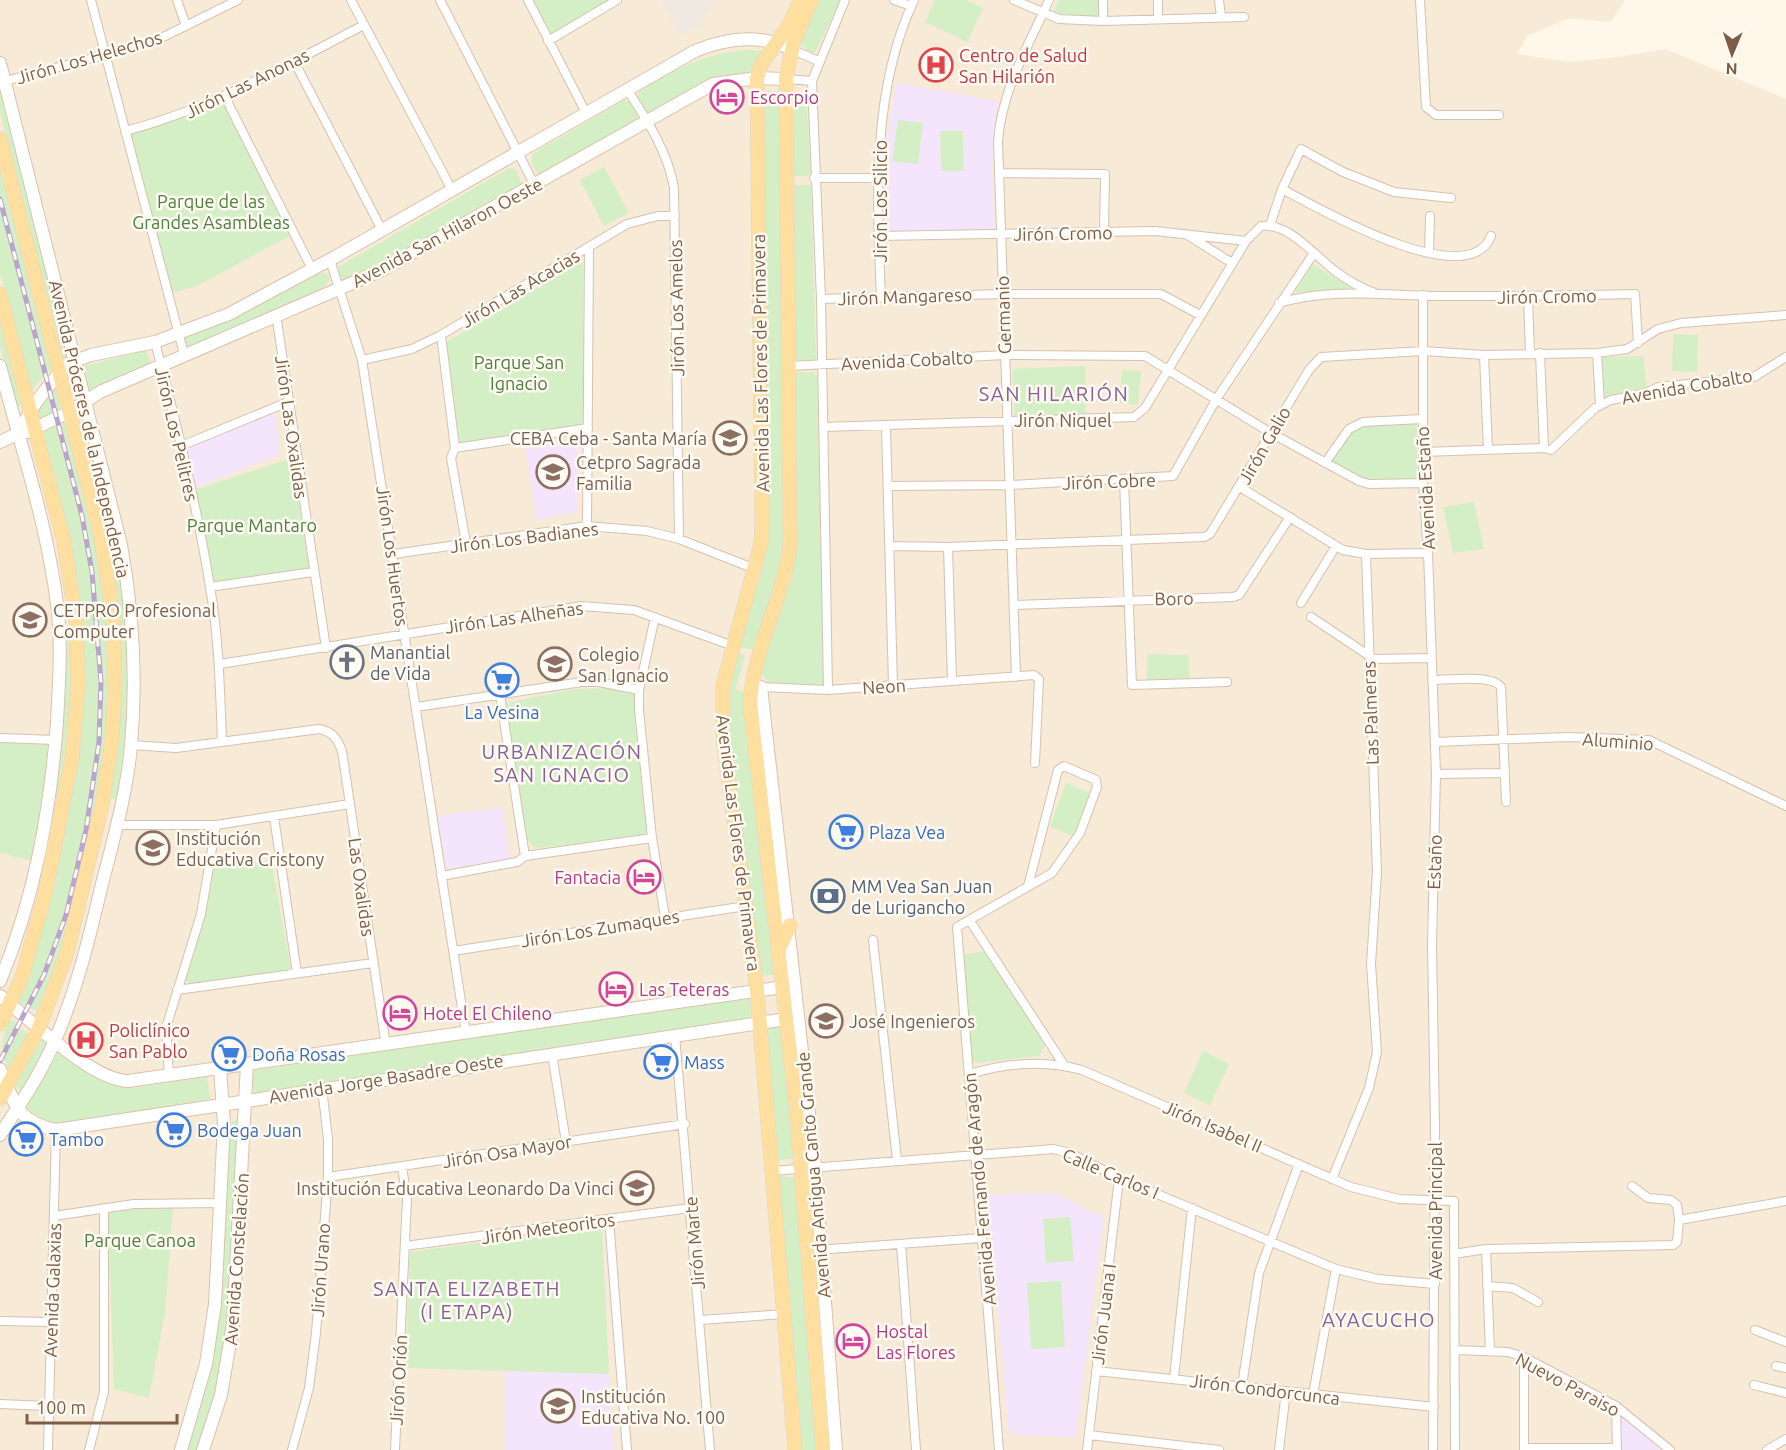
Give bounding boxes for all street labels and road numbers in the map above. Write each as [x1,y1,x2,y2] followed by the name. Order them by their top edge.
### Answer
[14,27,164,87] street label: Jirón Los Helechos
[182,44,312,122] street label: Jirón Las Anonas
[870,140,890,262] street label: Jirón Los Silicio
[348,173,546,291] street label: Avenida San Hilaron Oeste
[1013,222,1113,244] street label: Jirón Cromo
[748,234,772,492] street label: Avenida Las Flores de Primavera
[665,239,687,377] street label: Jirón Los Amelos
[457,245,583,331] street label: Jirón Las Acacias
[992,275,1014,355] street label: Germanio
[46,278,134,580] street label: Avenida Próceres de la Independencia
[837,284,973,308] street label: Jirón Mangareso
[1497,285,1597,307] street label: Jirón Cromo
[840,347,974,373] street label: Avenida Cobalto
[272,354,312,500] street label: Jirón Las Oxalidas
[152,365,202,503] street label: Jirón Los Pelitres
[1620,365,1754,407] street label: Avenida Cobalto
[1234,403,1294,487] street label: Jirón Galio
[1014,410,1112,430] street label: Jirón Niquel
[1412,426,1438,550] street label: Avenida Estaño
[1062,469,1156,493] street label: Jirón Cobre
[373,485,413,628] street label: Jirón Los Huertos
[449,518,600,556] street label: Jirón Los Badianes
[1154,588,1194,608] street label: Boro
[444,597,585,637] street label: Jirón Las Alheñas
[1358,660,1382,765] street label: Las Palmeras
[862,675,906,697] street label: Neon
[713,713,765,973] street label: Avenida Las Flores de Primavera
[1581,729,1655,753] street label: Aluminio
[1423,834,1445,890] street label: Estaño
[345,836,379,938] street label: Las Oxalidas
[519,906,681,950] street label: Jirón Los Zumaques
[267,1050,505,1106] street label: Avenida Jorge Basadre Oeste
[792,1051,834,1299] street label: Avenida Antigua Canto Grande
[959,1072,999,1306] street label: Avenida Fernando de Aragón
[1161,1096,1265,1156] street label: Jirón Isabel II
[441,1131,573,1171] street label: Jirón Osa Mayor
[1425,1142,1445,1280] street label: Avenida Principal
[1060,1144,1162,1202] street label: Calle Carlos I
[220,1172,252,1346] street label: Avenida Constelación
[680,1195,708,1291] street label: Jirón Marte
[480,1209,616,1247] street label: Jirón Meteoritos
[40,1222,64,1358] street label: Avenida Galaxias
[307,1222,333,1318] street label: Jirón Urano
[1087,1262,1119,1366] street label: Jirón Juana I
[386,1334,410,1426] street label: Jirón Orión
[1512,1348,1624,1420] street label: Nuevo Paraiso
[1189,1370,1341,1408] street label: Jirón Condorcunca

